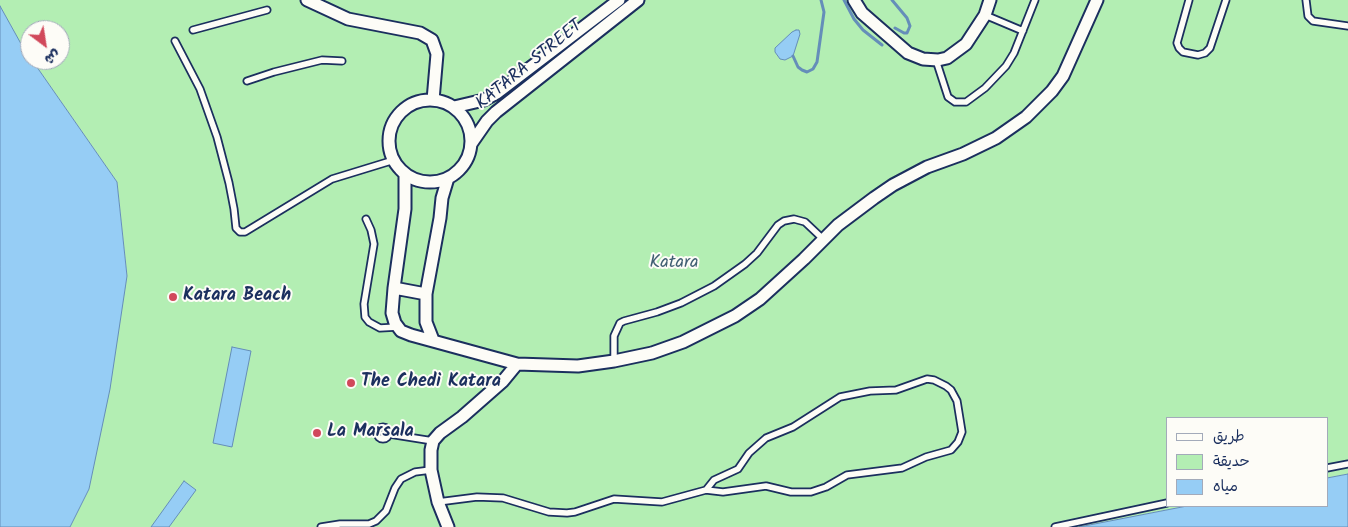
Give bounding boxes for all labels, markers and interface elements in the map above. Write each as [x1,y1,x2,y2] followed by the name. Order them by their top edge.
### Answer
[472,16,588,116] street label: KATARA STREET
[20,20,70,70] north arrow
[40,44,64,70] text: ش
[650,253,698,275] park label: Katara
[183,286,291,308] place label: Katara Beach
[167,291,179,303] marker: Katara Beach
[361,372,501,394] place label: The Chedi Katara
[345,377,357,389] marker: The Chedi Katara
[1166,417,1328,507] legend
[327,422,414,444] place label: La Marsala
[1213,425,1245,449] text: طريق
[311,427,323,439] marker: La Marsala
[1213,450,1250,474] text: حديقة
[1213,475,1238,499] text: مياه

